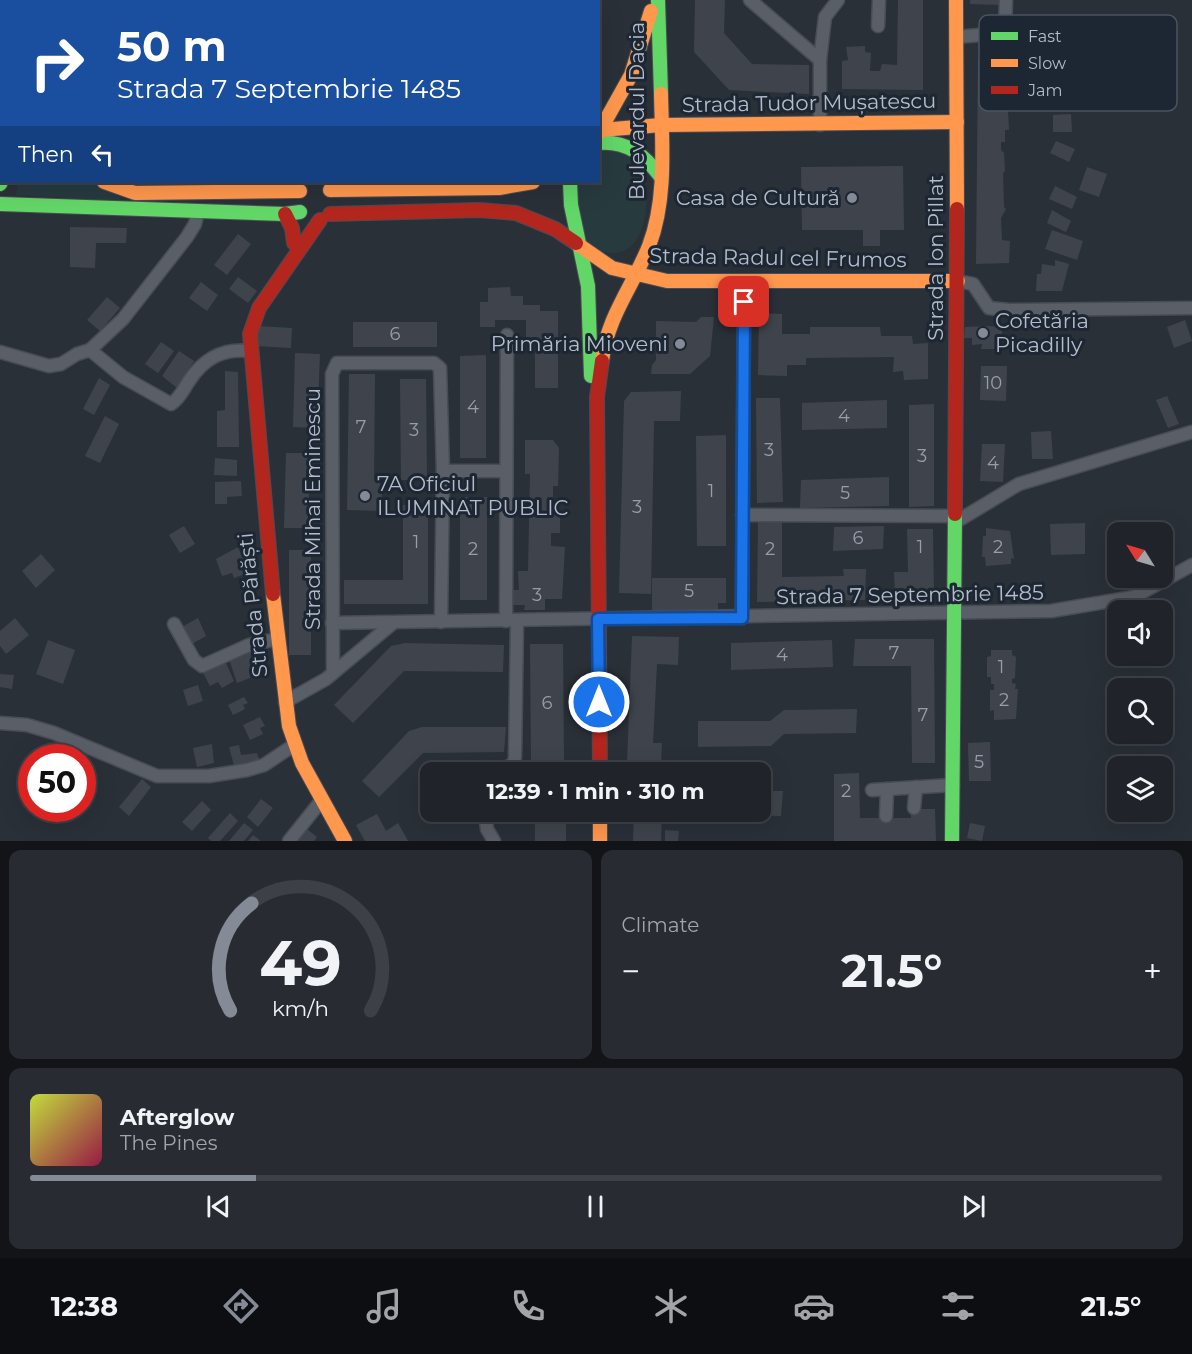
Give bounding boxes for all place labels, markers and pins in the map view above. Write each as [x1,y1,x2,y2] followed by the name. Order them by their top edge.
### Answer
[676,185,840,210] place label: Casa de Cultură
[845,191,859,205] marker: Casa de Cultură
[718,276,769,327] pin
[995,308,1089,357] place label: Cofetăria Picadilly
[976,326,990,340] marker: Cofetăria Picadilly
[491,331,668,356] place label: Primăria Mioveni
[673,337,687,351] marker: Primăria Mioveni
[377,471,569,520] place label: 7A Oficiul ILUMINAT PUBLIC
[358,489,372,503] marker: 7A Oficiul ILUMINAT PUBLIC

